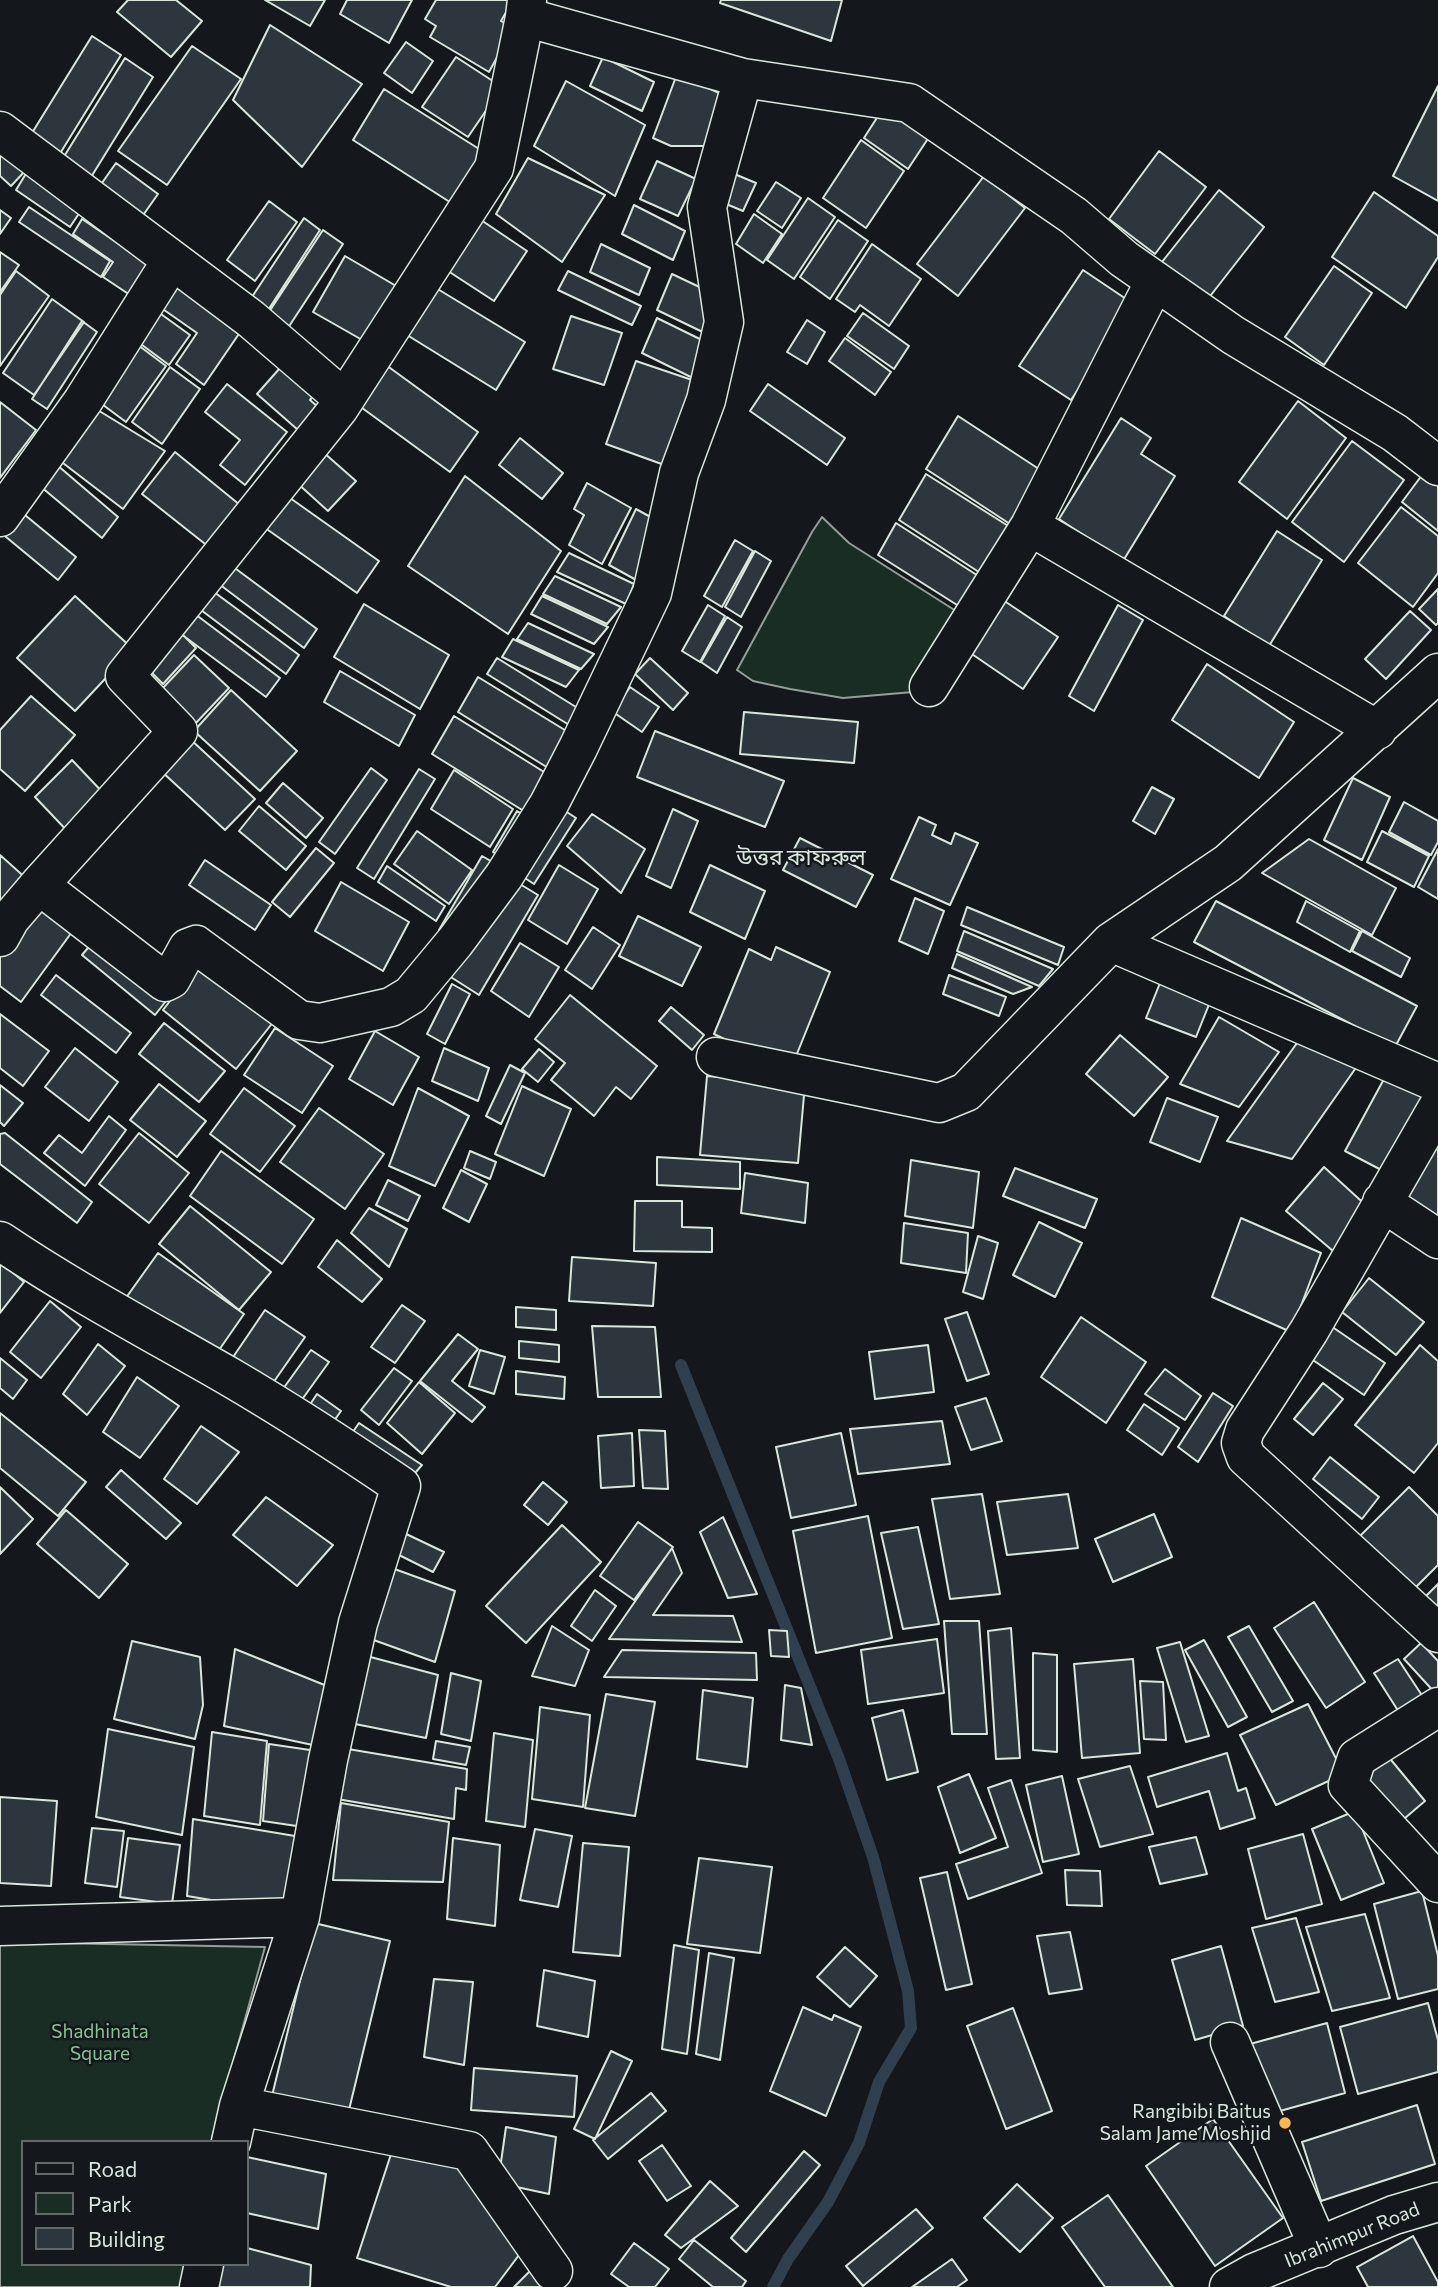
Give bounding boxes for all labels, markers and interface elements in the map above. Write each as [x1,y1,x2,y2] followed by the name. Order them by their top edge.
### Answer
[736,843,866,871] district label: উত্তর কাফরুল
[51,2021,149,2065] park label: Shadhinata Square
[1100,2101,1271,2145] place label: Rangibibi Baitus Salam Jame Moshjid
[1277,2115,1293,2131] marker: Rangibibi Baitus Salam Jame Moshjid
[21,2140,248,2266] legend
[88,2156,137,2181] text: Road
[88,2191,132,2216] text: Park
[1281,2198,1423,2272] street label: Ibrahimpur Road
[88,2226,165,2251] text: Building

